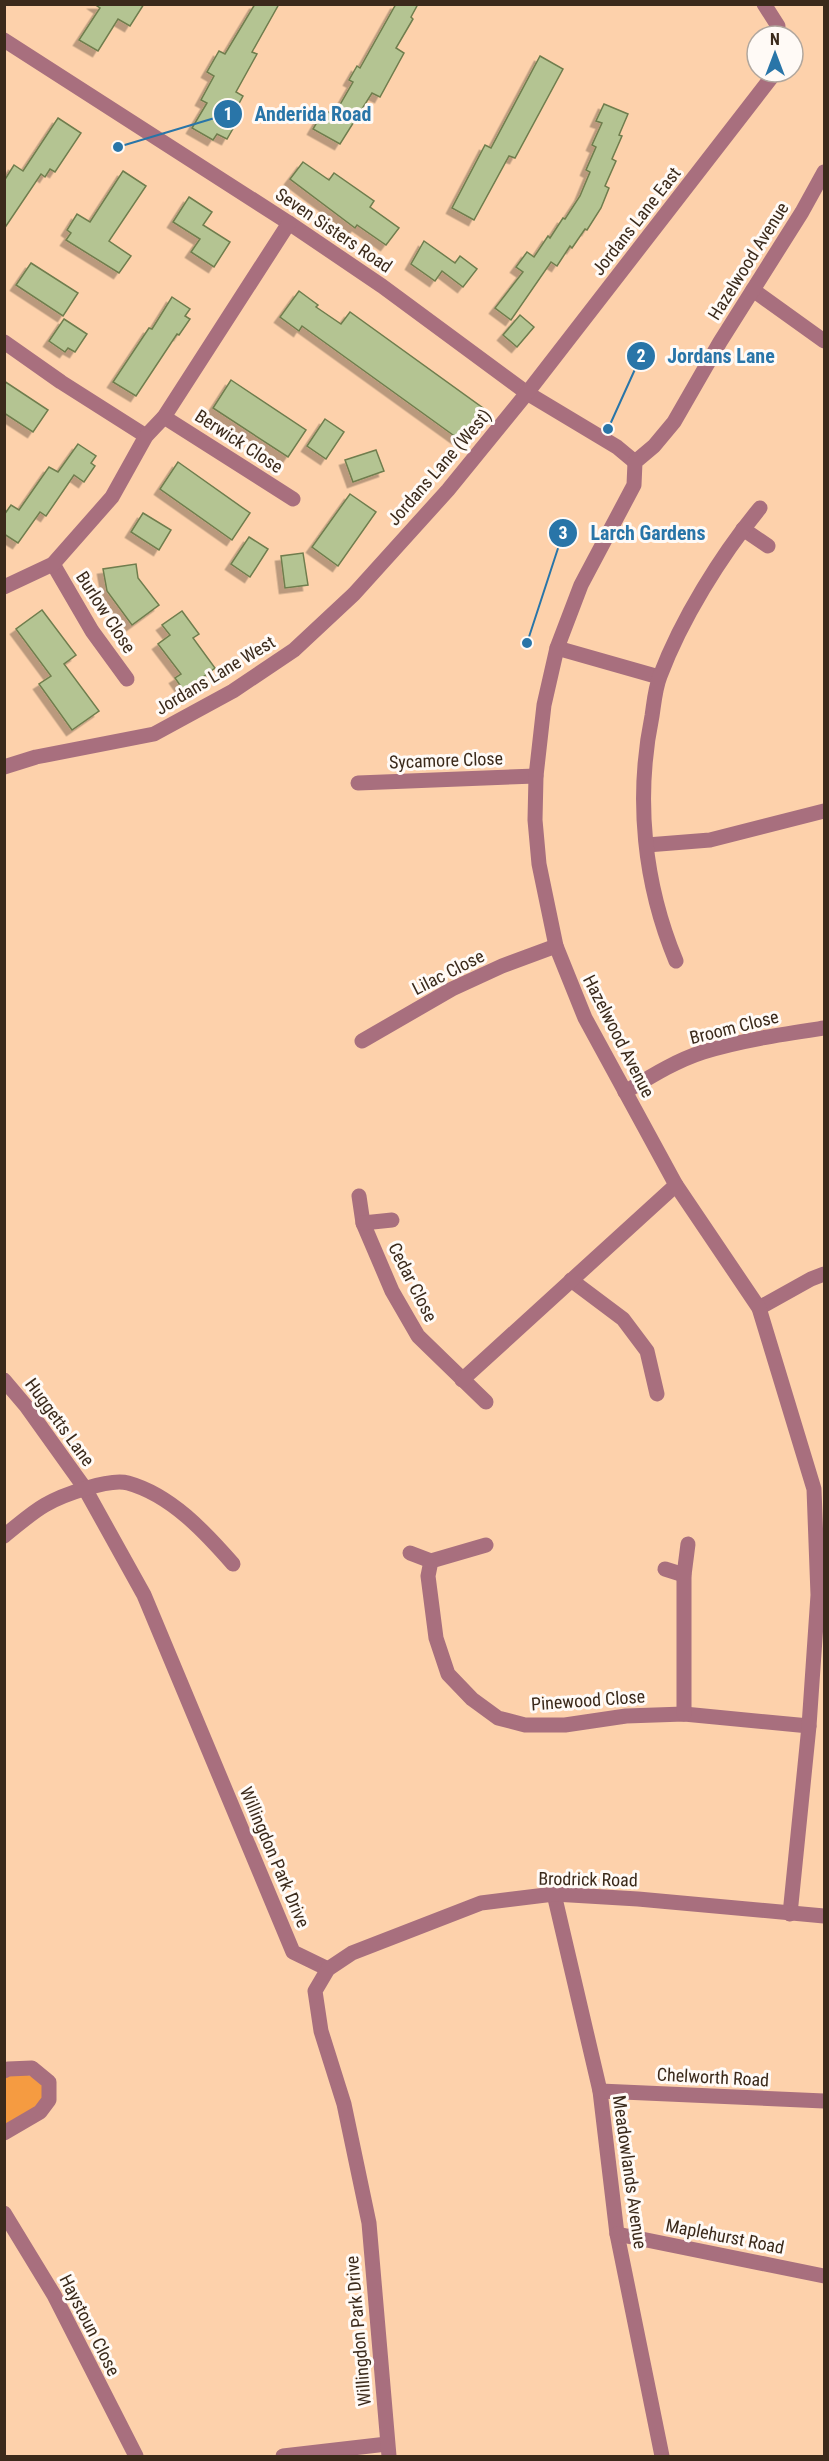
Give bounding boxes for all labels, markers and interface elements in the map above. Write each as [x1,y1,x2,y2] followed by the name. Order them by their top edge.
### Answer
[745,24,805,84] north arrow
[770,30,780,49] text: N
[213,95,383,133] callout: Anderida Road
[255,102,371,126] text: Anderida Road
[223,103,233,124] text: 1
[587,163,685,279] street label: Jordans Lane East
[272,183,396,277] street label: Seven Sisters Road
[703,198,793,324] street label: Hazelwood Avenue
[626,337,787,375] callout: Jordans Lane
[667,344,775,368] text: Jordans Lane
[636,345,646,366] text: 2
[191,405,287,477] street label: Berwick Close
[383,405,496,530] street label: Jordans Lane (West)
[548,514,717,552] callout: Larch Gardens
[590,521,706,545] text: Larch Gardens
[558,522,568,543] text: 3
[72,567,140,657] street label: Burlow Close
[151,631,279,719] street label: Jordans Lane West
[389,748,503,772] street label: Sycamore Close
[409,945,487,999] street label: Lilac Close
[579,971,659,1101] street label: Hazelwood Avenue
[687,1006,781,1048] street label: Broom Close
[384,1239,442,1325] street label: Cedar Close
[21,1374,99,1470] street label: Huggetts Lane
[530,1686,646,1714] street label: Pinewood Close
[236,1783,314,1931] street label: Willingdon Park Drive
[538,1868,638,1890] street label: Brodrick Road
[656,2064,770,2090] street label: Chelworth Road
[609,2094,651,2250] street label: Meadowlands Avenue
[664,2214,786,2258] street label: Maplehurst Road
[341,2255,375,2407] street label: Willingdon Park Drive
[55,2271,125,2379] street label: Haystoun Close

